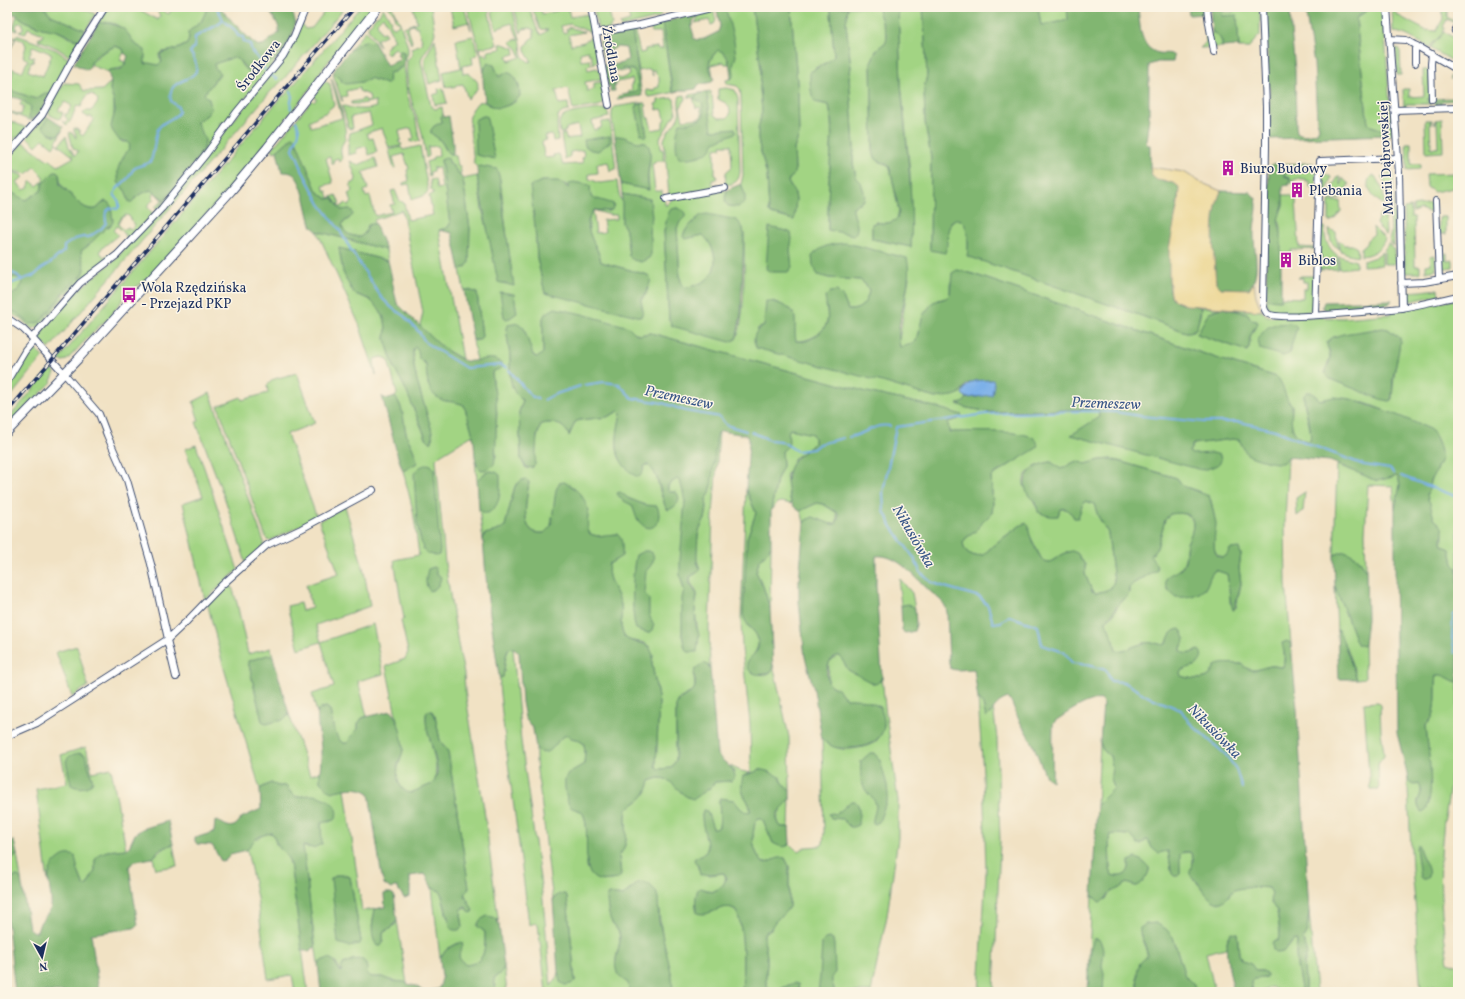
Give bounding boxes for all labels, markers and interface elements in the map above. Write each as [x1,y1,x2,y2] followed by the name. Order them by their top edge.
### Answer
[596,25,625,84] street label: Źródlana
[232,35,286,96] street label: Środkowa
[1374,100,1399,216] street label: Marii Dąbrowskiej
[1219,159,1237,177] building icon: Biuro Budowy
[1240,160,1328,179] place label: Biuro Budowy
[1288,181,1306,199] building icon: Plebania
[1309,182,1362,201] place label: Plebania
[1277,251,1295,269] building icon: Biblos
[1298,252,1336,271] place label: Biblos
[141,279,247,314] place label: Wola Rzędzińska - Przejazd PKP
[120,286,138,304] bus stop icon: Wola Rzędzińska - Przejazd PKP
[642,381,715,416] water label: Przemeszew
[1071,393,1141,416] water label: Przemeszew
[886,501,939,572] water label: Nikusiówka
[1182,700,1246,764] water label: Nikusiówka
[22,937,62,977] north arrow
[38,957,48,973] text: N

